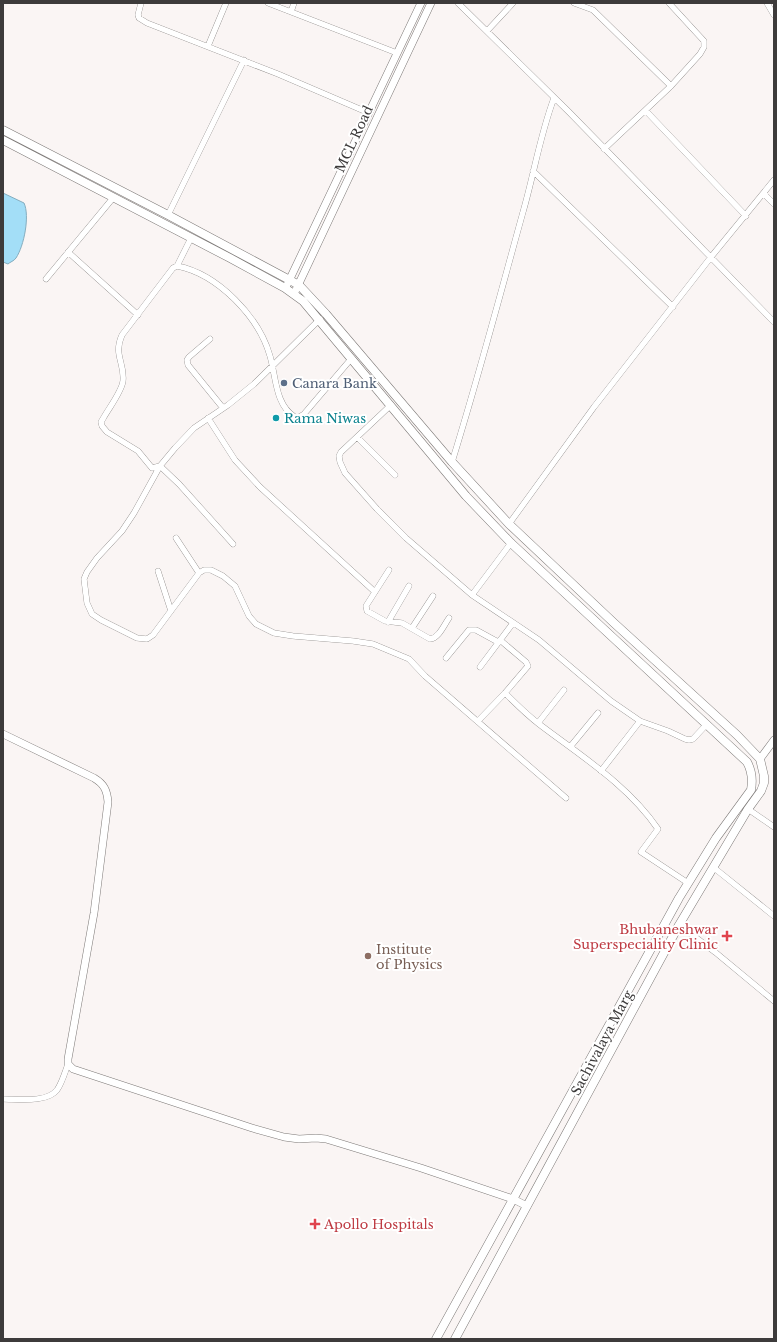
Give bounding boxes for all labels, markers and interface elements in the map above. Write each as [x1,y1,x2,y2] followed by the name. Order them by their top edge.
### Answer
[331,103,377,175] street label: MCL Road
[292,375,377,392] place label: Canara Bank
[279,378,289,388] marker: Canara Bank
[284,410,366,427] place label: Rama Niwas
[271,413,281,423] marker: Rama Niwas
[573,921,719,953] place label: Bhubaneshwar Superspeciality Clinic
[721,930,733,942] marker: Bhubaneshwar Superspeciality Clinic
[376,941,443,973] place label: Institute of Physics
[363,951,373,961] marker: Institute of Physics
[567,987,637,1098] street label: Sachivalaya Marg
[323,1216,434,1233] place label: Apollo Hospitals
[309,1218,321,1230] marker: Apollo Hospitals

